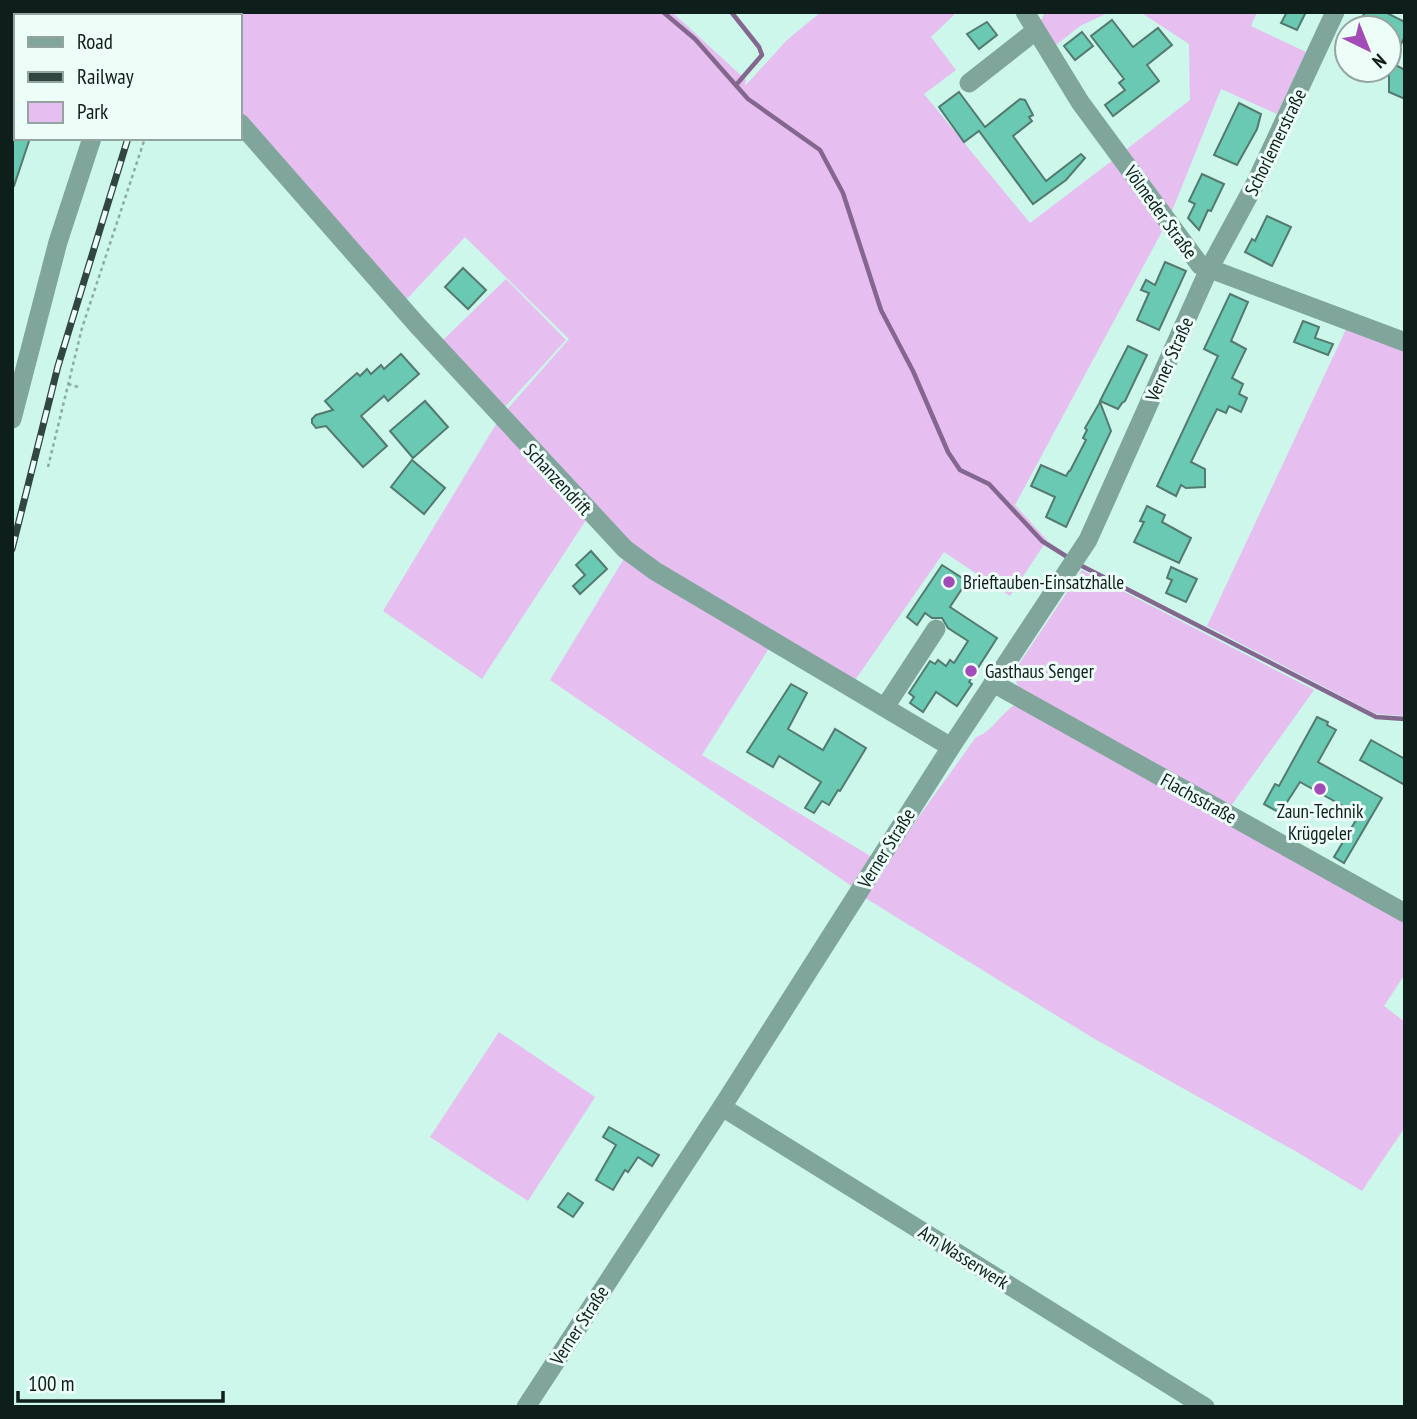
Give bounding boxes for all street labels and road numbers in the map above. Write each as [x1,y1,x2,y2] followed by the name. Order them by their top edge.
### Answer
[1239,85,1311,199] street label: Schorlemerstraße
[1119,160,1203,263] street label: Völmeder Straße
[1139,313,1198,406] street label: Verner Straße
[519,438,598,520] street label: Schanzendrift
[1157,767,1241,829] street label: Flachsstraße
[852,804,920,893] street label: Verner Straße
[914,1220,1014,1295] street label: Am Wasserwerk
[544,1281,614,1370] street label: Verner Straße

